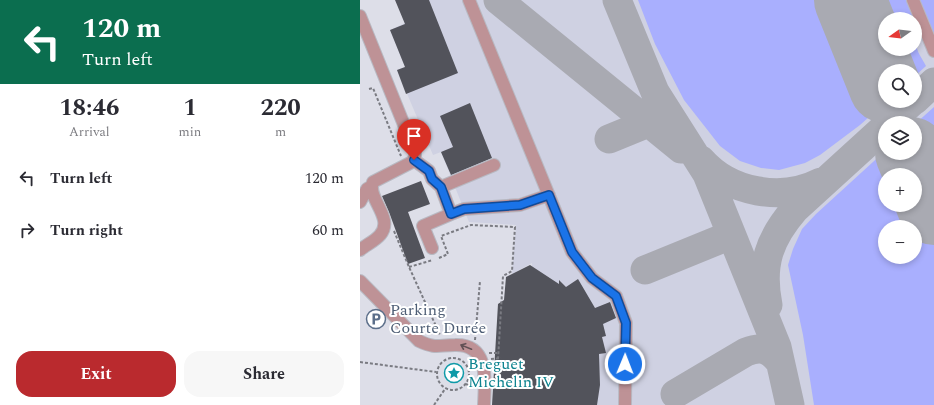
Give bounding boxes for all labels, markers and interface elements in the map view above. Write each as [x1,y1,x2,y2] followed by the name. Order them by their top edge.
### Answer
[82,7,161,50] text: 120 m
[878,12,922,56] north arrow
[878,12,922,264] map controls
[16,16,68,68] icon: left
[82,46,153,73] text: Turn left
[878,64,922,108] button: search
[59,90,119,126] text: 18:46
[183,90,197,126] text: 1
[260,90,301,126] text: 220
[878,116,922,160] button: layers
[397,119,431,160] pin
[69,122,110,142] text: Arrival
[179,122,201,142] text: min
[275,122,286,142] text: m
[403,125,425,147] icon: arrive
[16,167,38,189] icon: left
[50,167,112,190] text: Turn left
[305,167,344,190] text: 120 m
[878,168,922,212] button: +
[16,219,38,241] icon: right
[50,219,123,242] text: Turn right
[312,219,344,242] text: 60 m
[878,220,922,264] button: −
[390,298,486,340] place label: Parking Courte Durée
[365,308,387,330] parking icon: Parking Courte Durée
[460,343,472,350] one-way arrow
[604,343,646,385] position arrow
[16,351,176,397] button: Exit
[184,351,344,397] button: Share
[468,352,554,394] place label: Breguet Michelin IV
[443,362,465,384] place icon: Breguet Michelin IV

